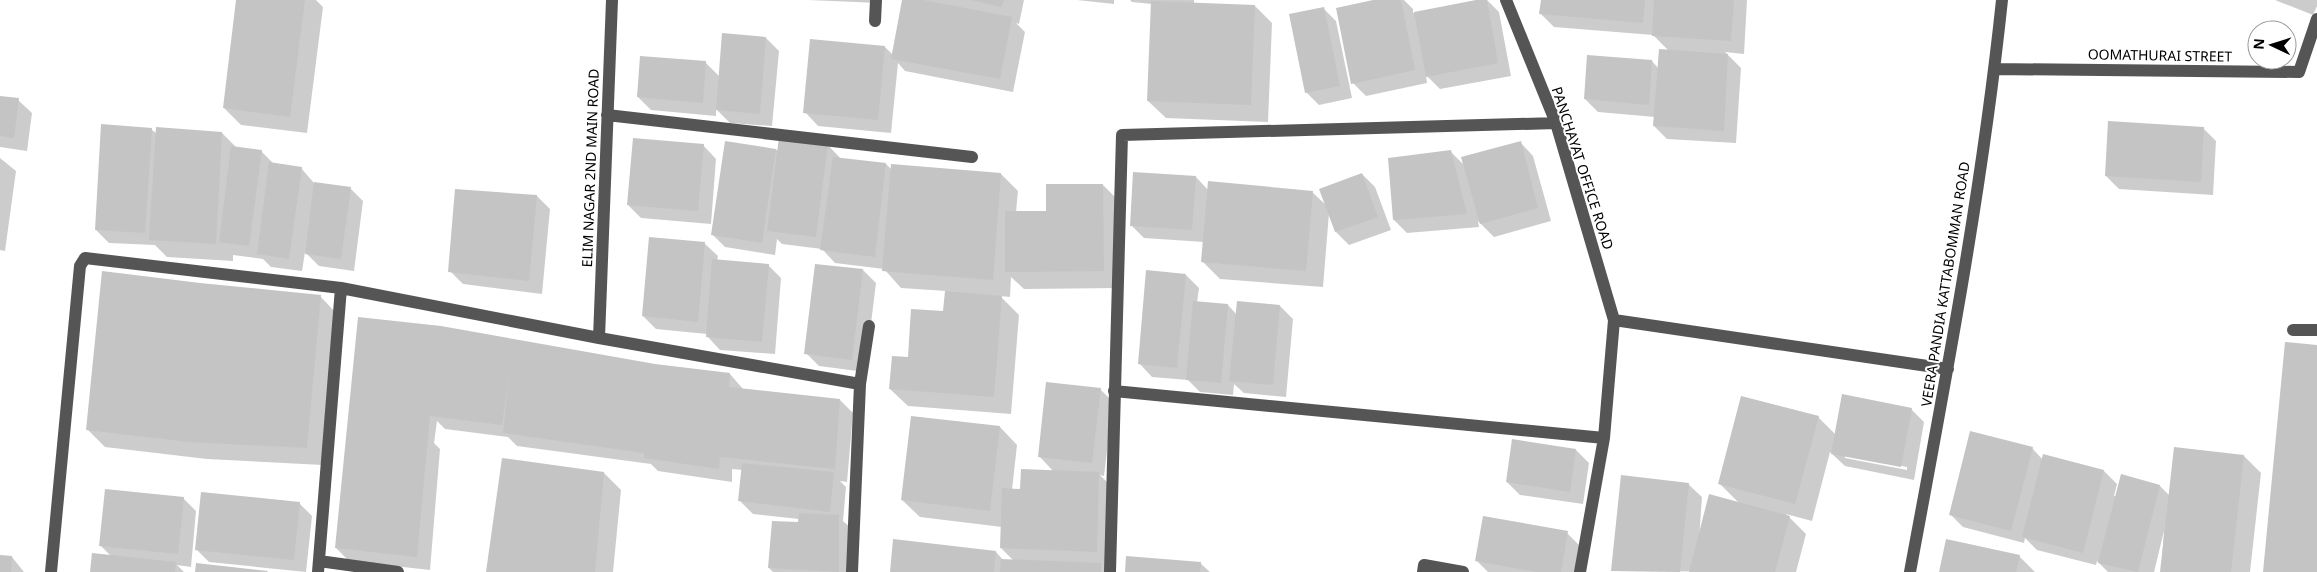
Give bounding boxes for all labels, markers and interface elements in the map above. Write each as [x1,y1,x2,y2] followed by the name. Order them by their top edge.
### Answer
[2247,20,2297,70] north arrow
[2249,38,2268,50] text: N
[2088,44,2233,66] street label: OOMATHURAI STREET
[577,68,603,268] street label: ELIM NAGAR 2ND MAIN ROAD
[1548,84,1618,252] street label: PANCHAYAT OFFICE ROAD
[1916,160,1974,408] street label: VEERA PANDIA KATTABOMMAN ROAD

